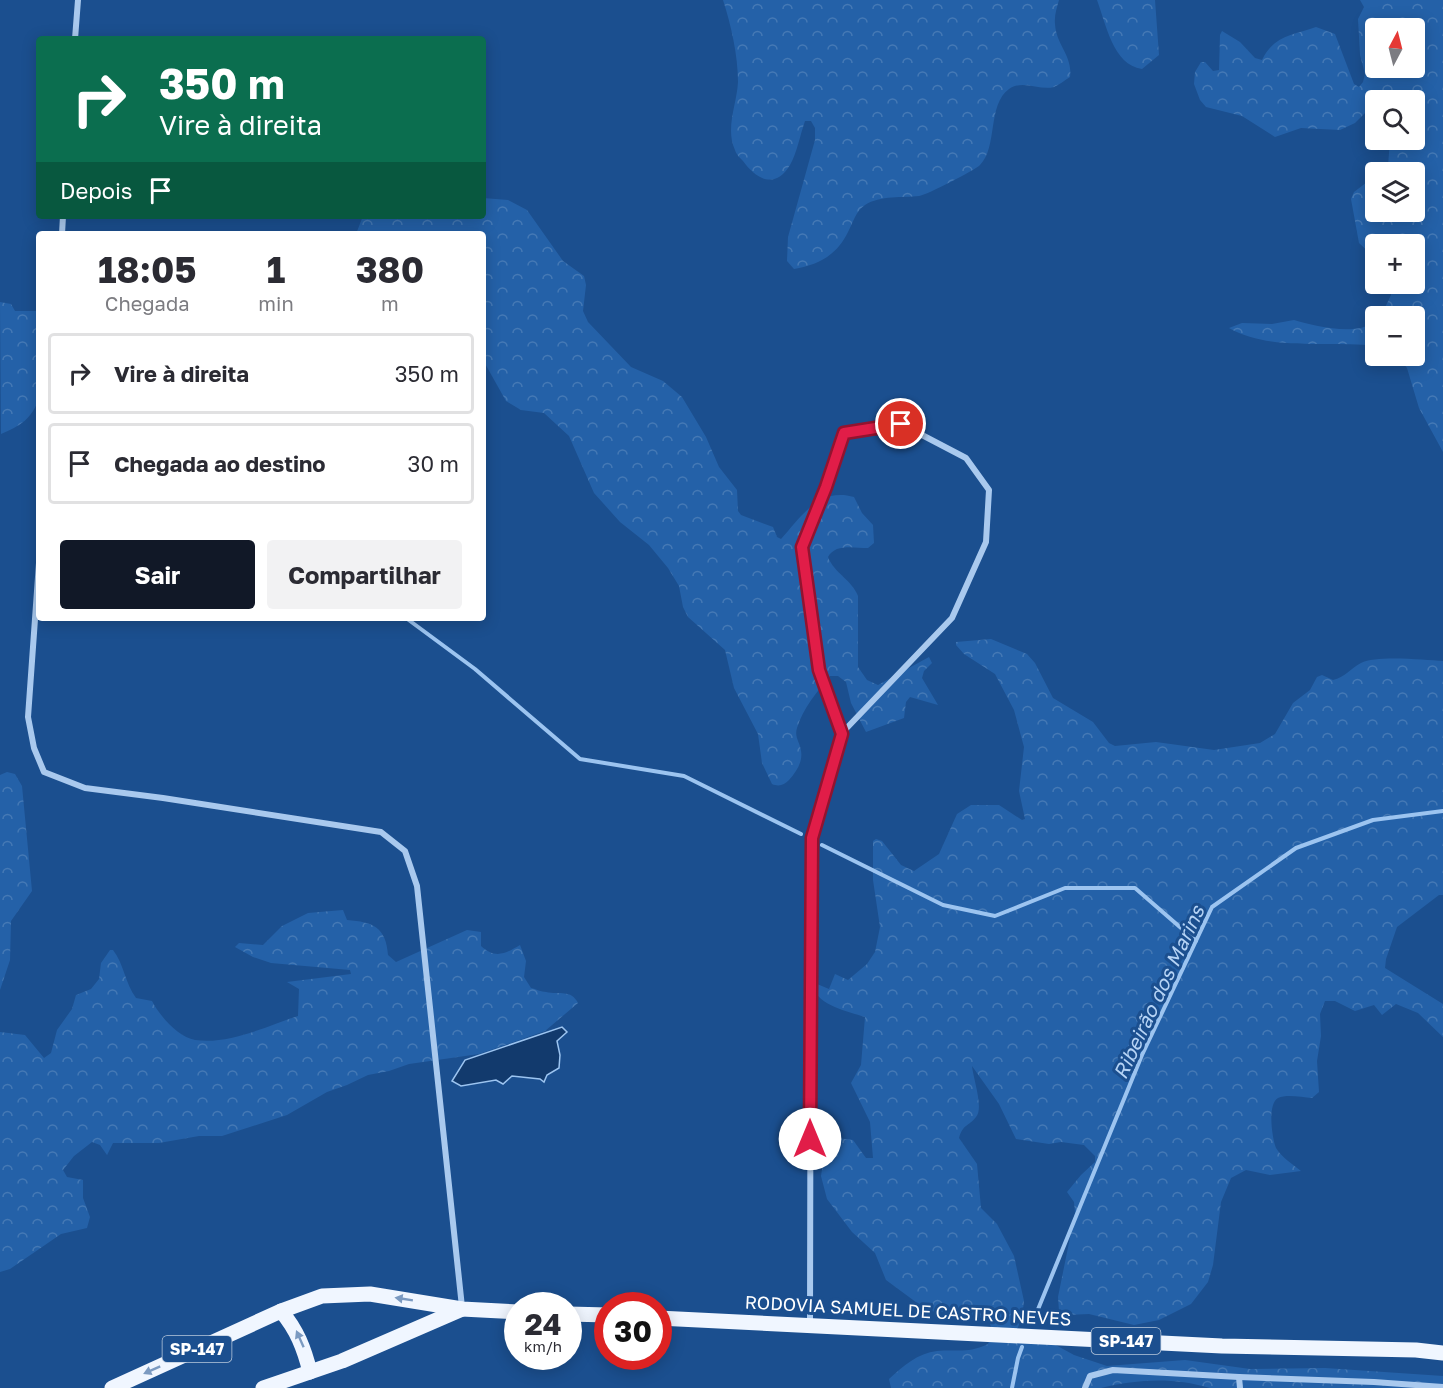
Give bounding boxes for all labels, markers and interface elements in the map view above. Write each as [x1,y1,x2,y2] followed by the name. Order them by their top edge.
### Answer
[1365,18,1425,78] north arrow
[1365,18,1425,366] map controls
[159,58,285,108] text: 350 m
[60,60,138,138] icon: right
[1365,90,1425,150] button: search
[159,109,322,141] text: Vire à direita
[1365,162,1425,222] button: layers
[144,174,177,207] icon: arrive
[60,177,132,204] text: Depois
[1365,234,1425,294] button: +
[98,248,196,291] text: 18:05
[267,248,285,291] text: 1
[356,248,424,291] text: 380
[105,291,190,315] text: Chegada
[258,291,294,315] text: min
[381,291,399,315] text: m
[1365,306,1425,366] button: −
[63,357,96,390] icon: right
[114,360,249,387] text: Vire à direita
[395,360,459,387] text: 350 m
[875,398,926,449] pin
[884,407,917,440] icon: arrive
[63,447,96,480] icon: arrive
[114,450,326,477] text: Chegada ao destino
[408,450,459,477] text: 30 m
[60,540,255,609] button: Sair
[267,540,462,609] button: Compartilhar
[1107,900,1209,1083] water label: Ribeirão dos Marins
[778,1107,842,1171] position arrow
[744,1290,1072,1330] street label: RODOVIA SAMUEL DE CASTRO NEVES
[594,1292,672,1370] speed limit sign: 30
[395,1295,414,1304] one-way arrow
[524,1306,562,1342] text: 24
[1092,1328,1160,1354] road number: SP-147
[295,1331,304,1348] one-way arrow
[162,1336,232,1362] road number: SP-147
[524,1337,562,1355] text: km/h
[143,1365,160,1374] one-way arrow

